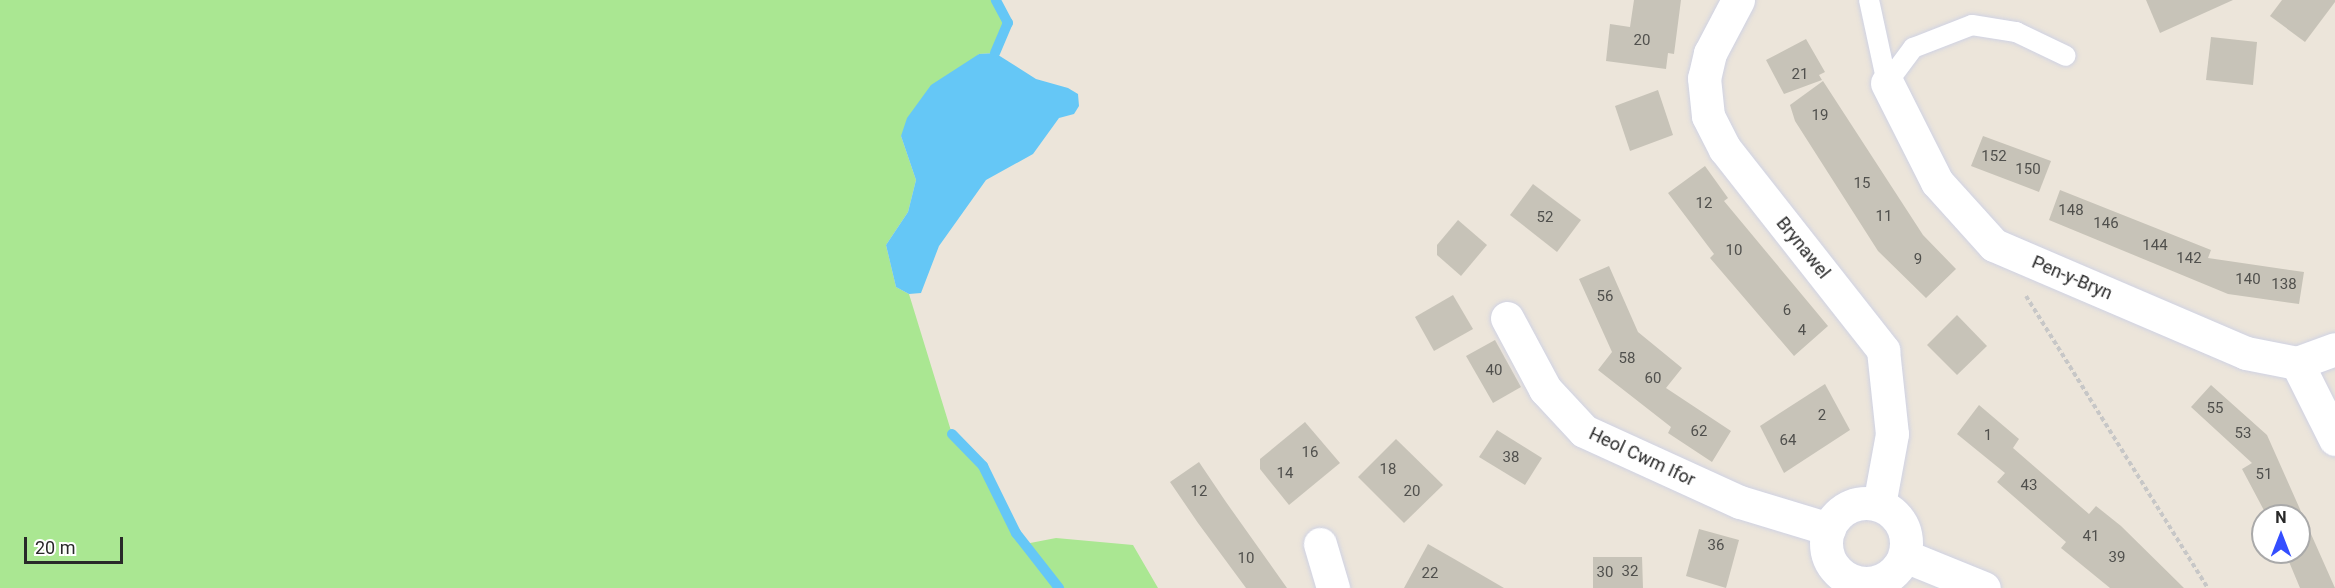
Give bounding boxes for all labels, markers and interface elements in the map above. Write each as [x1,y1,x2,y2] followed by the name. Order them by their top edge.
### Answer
[1634,32,1650,50] house number: 20
[1792,66,1808,84] house number: 21
[1812,107,1828,125] house number: 19
[1981,148,2007,166] house number: 152
[2015,161,2041,179] house number: 150
[1854,175,1870,193] house number: 15
[1696,195,1712,213] house number: 12
[2058,202,2084,220] house number: 148
[1876,208,1892,226] house number: 11
[1537,209,1553,227] house number: 52
[1772,213,1834,283] street label: Brynawel
[2093,215,2119,233] house number: 146
[2142,237,2168,255] house number: 144
[1726,242,1742,260] house number: 10
[2176,250,2202,268] house number: 142
[1914,251,1922,269] house number: 9
[2029,251,2115,305] street label: Pen-y-Bryn
[2235,271,2261,289] house number: 140
[2271,276,2297,294] house number: 138
[1597,288,1613,306] house number: 56
[1783,302,1791,320] house number: 6
[1798,322,1806,340] house number: 4
[1619,350,1635,368] house number: 58
[1486,362,1502,380] house number: 40
[1645,370,1661,388] house number: 60
[2207,400,2223,418] house number: 55
[1818,407,1826,425] house number: 2
[1586,423,1698,491] street label: Heol Cwm Ifor
[1691,423,1707,441] house number: 62
[2235,425,2251,443] house number: 53
[1984,427,1992,445] house number: 1
[1780,432,1796,450] house number: 64
[1302,444,1318,462] house number: 16
[1503,449,1519,467] house number: 38
[1380,461,1396,479] house number: 18
[1277,465,1293,483] house number: 14
[2256,466,2272,484] house number: 51
[2021,477,2037,495] house number: 43
[1191,483,1207,501] house number: 12
[1404,483,1420,501] house number: 20
[2251,504,2311,564] north arrow
[2275,508,2287,527] text: N
[27,525,126,563] scale bar
[2083,528,2099,546] house number: 41
[35,537,75,558] text: 20 m
[1708,537,1724,555] house number: 36
[2109,549,2125,567] house number: 39
[1238,550,1254,568] house number: 10
[1622,563,1638,581] house number: 32
[1597,564,1613,582] house number: 30
[1422,565,1438,583] house number: 22

